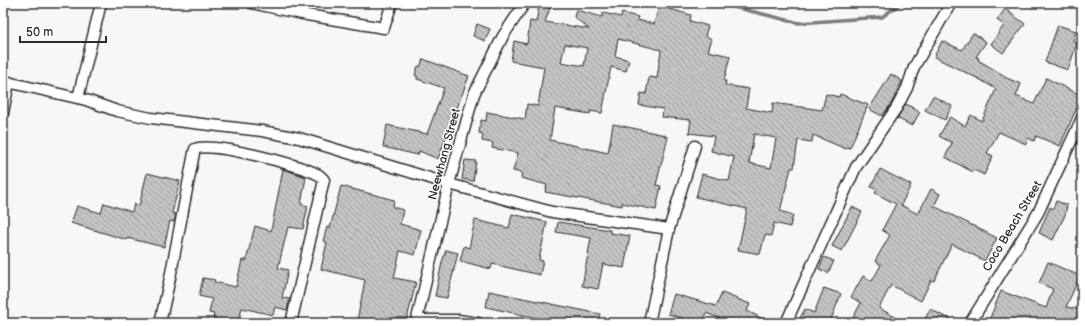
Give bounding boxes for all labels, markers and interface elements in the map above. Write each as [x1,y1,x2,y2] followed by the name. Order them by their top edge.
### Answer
[20,18,106,44] scale bar
[26,25,53,40] text: 50 m
[425,106,464,202] street label: Neewhang Street
[980,178,1046,274] street label: Coco Beach Street

